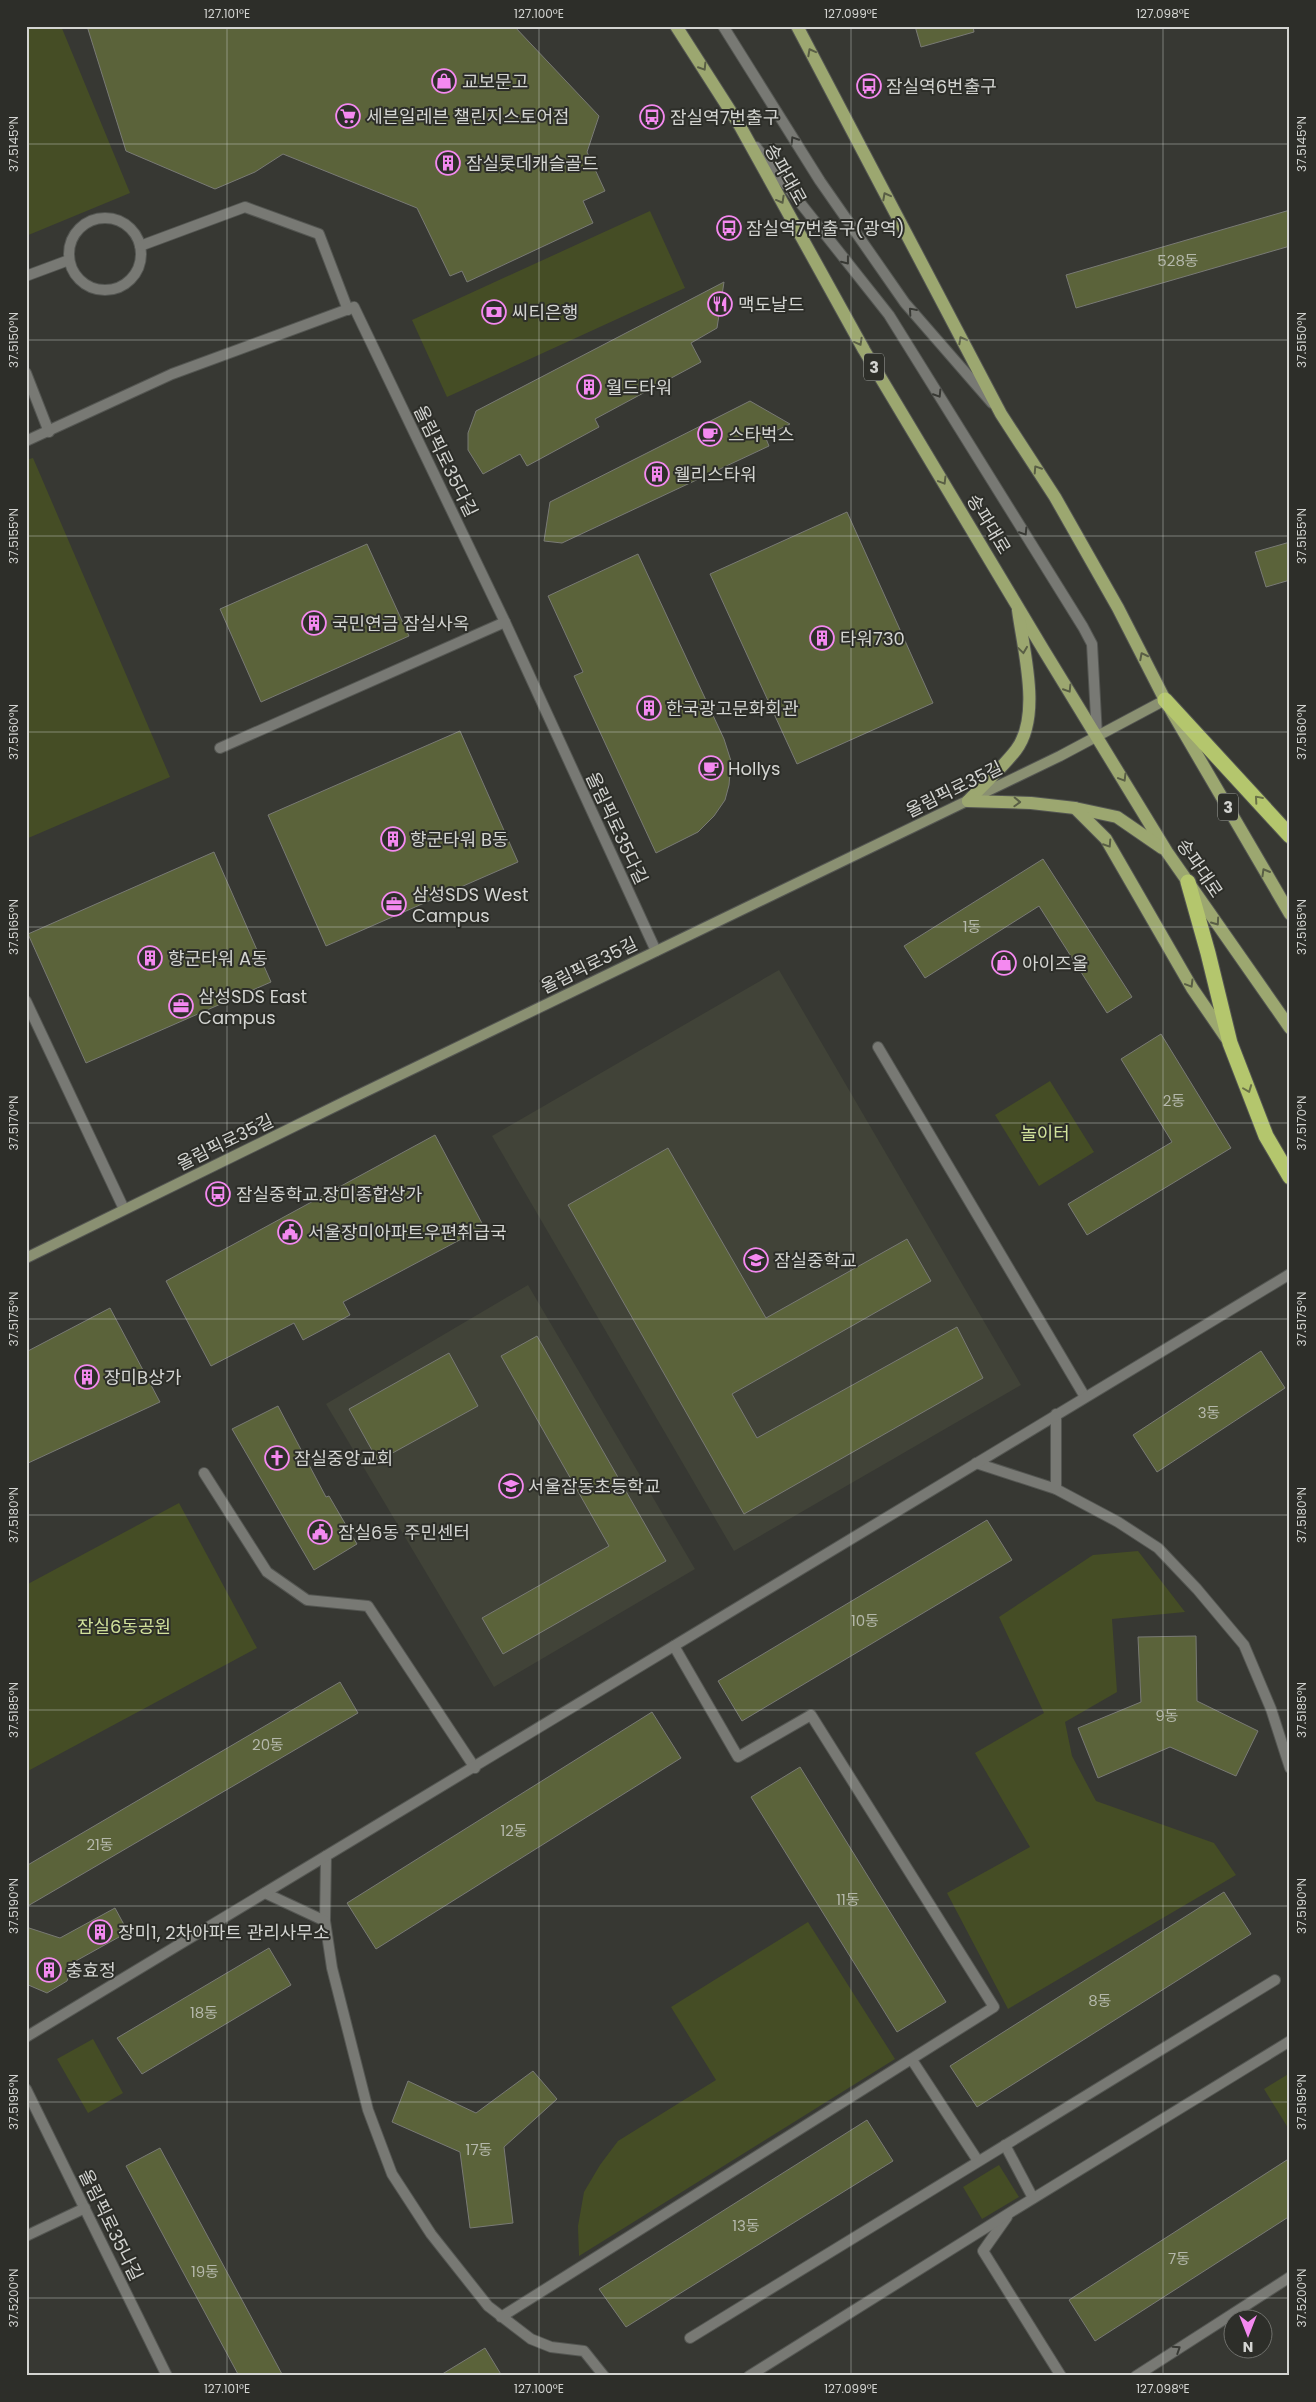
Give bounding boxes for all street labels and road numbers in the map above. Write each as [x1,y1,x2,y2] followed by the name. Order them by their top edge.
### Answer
[759,139,813,209] street label: 송파대로
[864,354,884,381] road number: 3
[408,401,484,521] street label: 올림픽로35다길
[961,489,1017,559] street label: 송파대로
[901,755,1007,823] street label: 올림픽로35길
[580,768,654,888] street label: 올림픽로35다길
[1218,794,1238,820] road number: 3
[1171,834,1229,902] street label: 송파대로
[536,931,642,999] street label: 올림픽로35길
[172,1108,278,1176] street label: 올림픽로35길
[73,2165,149,2285] street label: 올림픽로35나길

